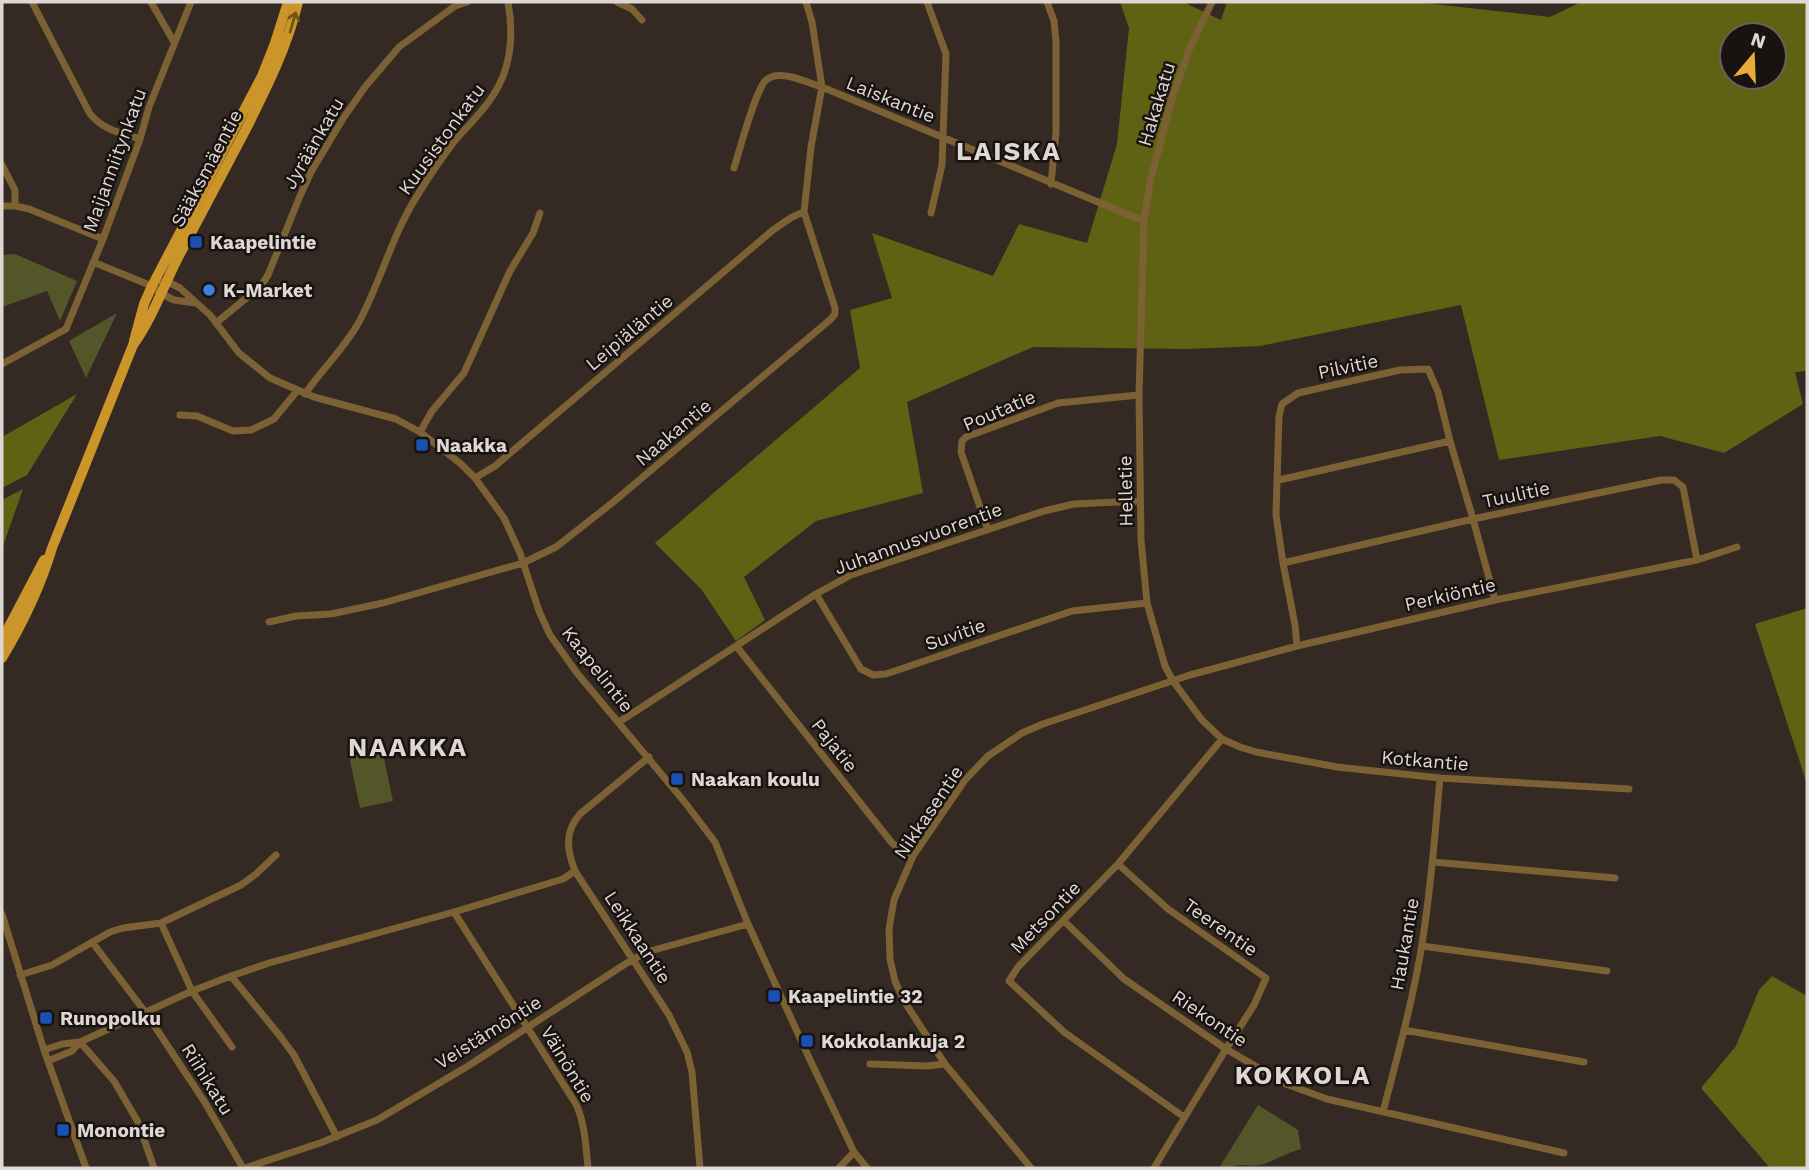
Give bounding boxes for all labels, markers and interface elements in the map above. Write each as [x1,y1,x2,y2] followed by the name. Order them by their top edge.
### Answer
[287,12,300,34] one-way arrow
[1718,21,1788,91] north arrow
[1748,27,1769,54] text: N
[1133,59,1180,149] street label: Hakakatu
[843,71,939,128] street label: Laiskantie
[393,79,490,200] street label: Kuusistonkatu
[78,85,151,235] street label: Maijanniitynkatu
[278,93,349,193] street label: Jyräänkatu
[166,106,247,231] street label: Sääksmäentie
[956,136,1062,166] district label: LAISKA
[210,231,317,254] place label: Kaapelintie
[188,234,204,250] marker: Kaapelintie
[223,279,313,302] place label: K-Market
[201,282,217,298] marker: K-Market
[581,289,678,376] street label: Leipiäläntie
[1316,349,1380,384] street label: Pilvitie
[959,385,1039,436] street label: Poutatie
[631,394,716,471] street label: Naakantie
[436,434,507,457] place label: Naakka
[414,437,430,453] marker: Naakka
[1113,455,1138,527] street label: Helletie
[1480,476,1552,513] street label: Tuulitie
[831,497,1005,580] street label: Juhannusvuorentie
[1402,573,1498,616] street label: Perkiöntie
[922,613,989,656] street label: Suvitie
[557,622,638,717] street label: Kaapelintie
[807,714,863,777] street label: Pajatie
[348,732,468,762] district label: NAAKKA
[1380,745,1470,776] street label: Kotkantie
[889,761,968,863] street label: Nikkasentie
[691,768,820,791] place label: Naakan koulu
[669,771,685,787] marker: Naakan koulu
[1005,876,1085,958] street label: Metsontie
[599,887,676,988] street label: Leikkaantie
[1179,894,1262,961] street label: Teerentie
[1385,896,1424,992] street label: Haukantie
[788,985,923,1008] place label: Kaapelintie 32
[1168,985,1252,1052] street label: Riekontie
[766,988,782,1004] marker: Kaapelintie 32
[431,991,546,1074] street label: Veistämöntie
[60,1007,161,1030] place label: Runopolku
[38,1010,54,1026] marker: Runopolku
[536,1022,600,1107] street label: Väinöntie
[821,1030,965,1053] place label: Kokkolankuja 2
[799,1033,815,1049] marker: Kokkolankuja 2
[177,1039,239,1119] street label: Riihikatu
[1235,1060,1371,1090] district label: KOKKOLA
[77,1119,165,1142] place label: Monontie
[55,1122,71,1138] marker: Monontie

